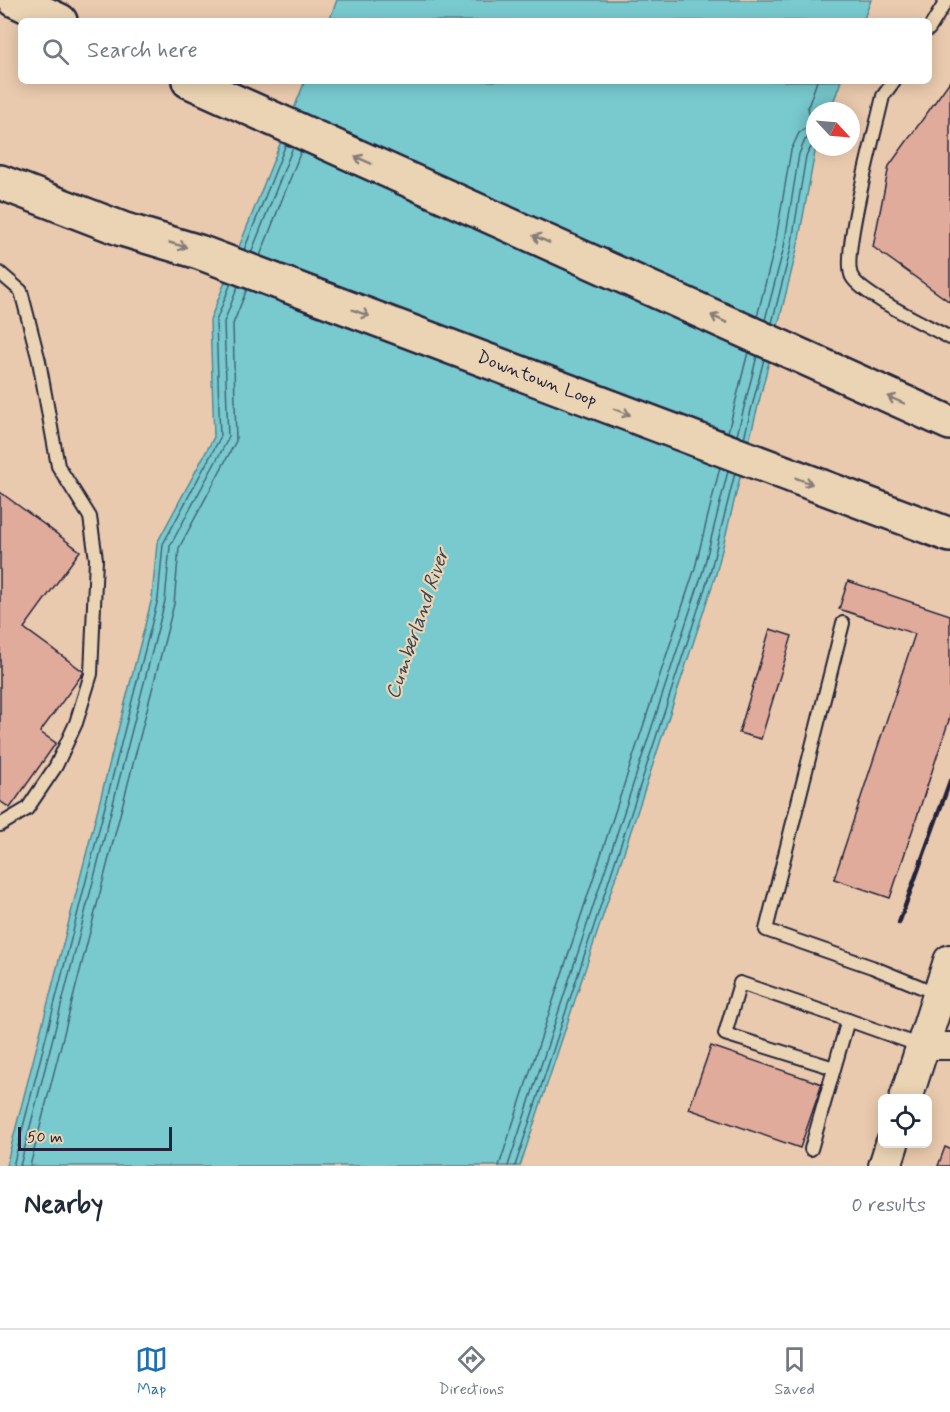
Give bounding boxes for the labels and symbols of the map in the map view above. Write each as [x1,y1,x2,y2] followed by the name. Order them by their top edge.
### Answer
[806,102,860,156] north arrow
[354,153,372,165] one-way arrow
[532,233,551,244] one-way arrow
[168,240,187,252] one-way arrow
[351,308,370,319] one-way arrow
[710,313,728,325] one-way arrow
[474,345,601,413] street label: Downtown Loop
[887,394,905,405] one-way arrow
[612,407,631,418] one-way arrow
[794,476,813,487] one-way arrow
[380,543,457,703] water label: Cumberland River
[18,1124,172,1152] scale bar

